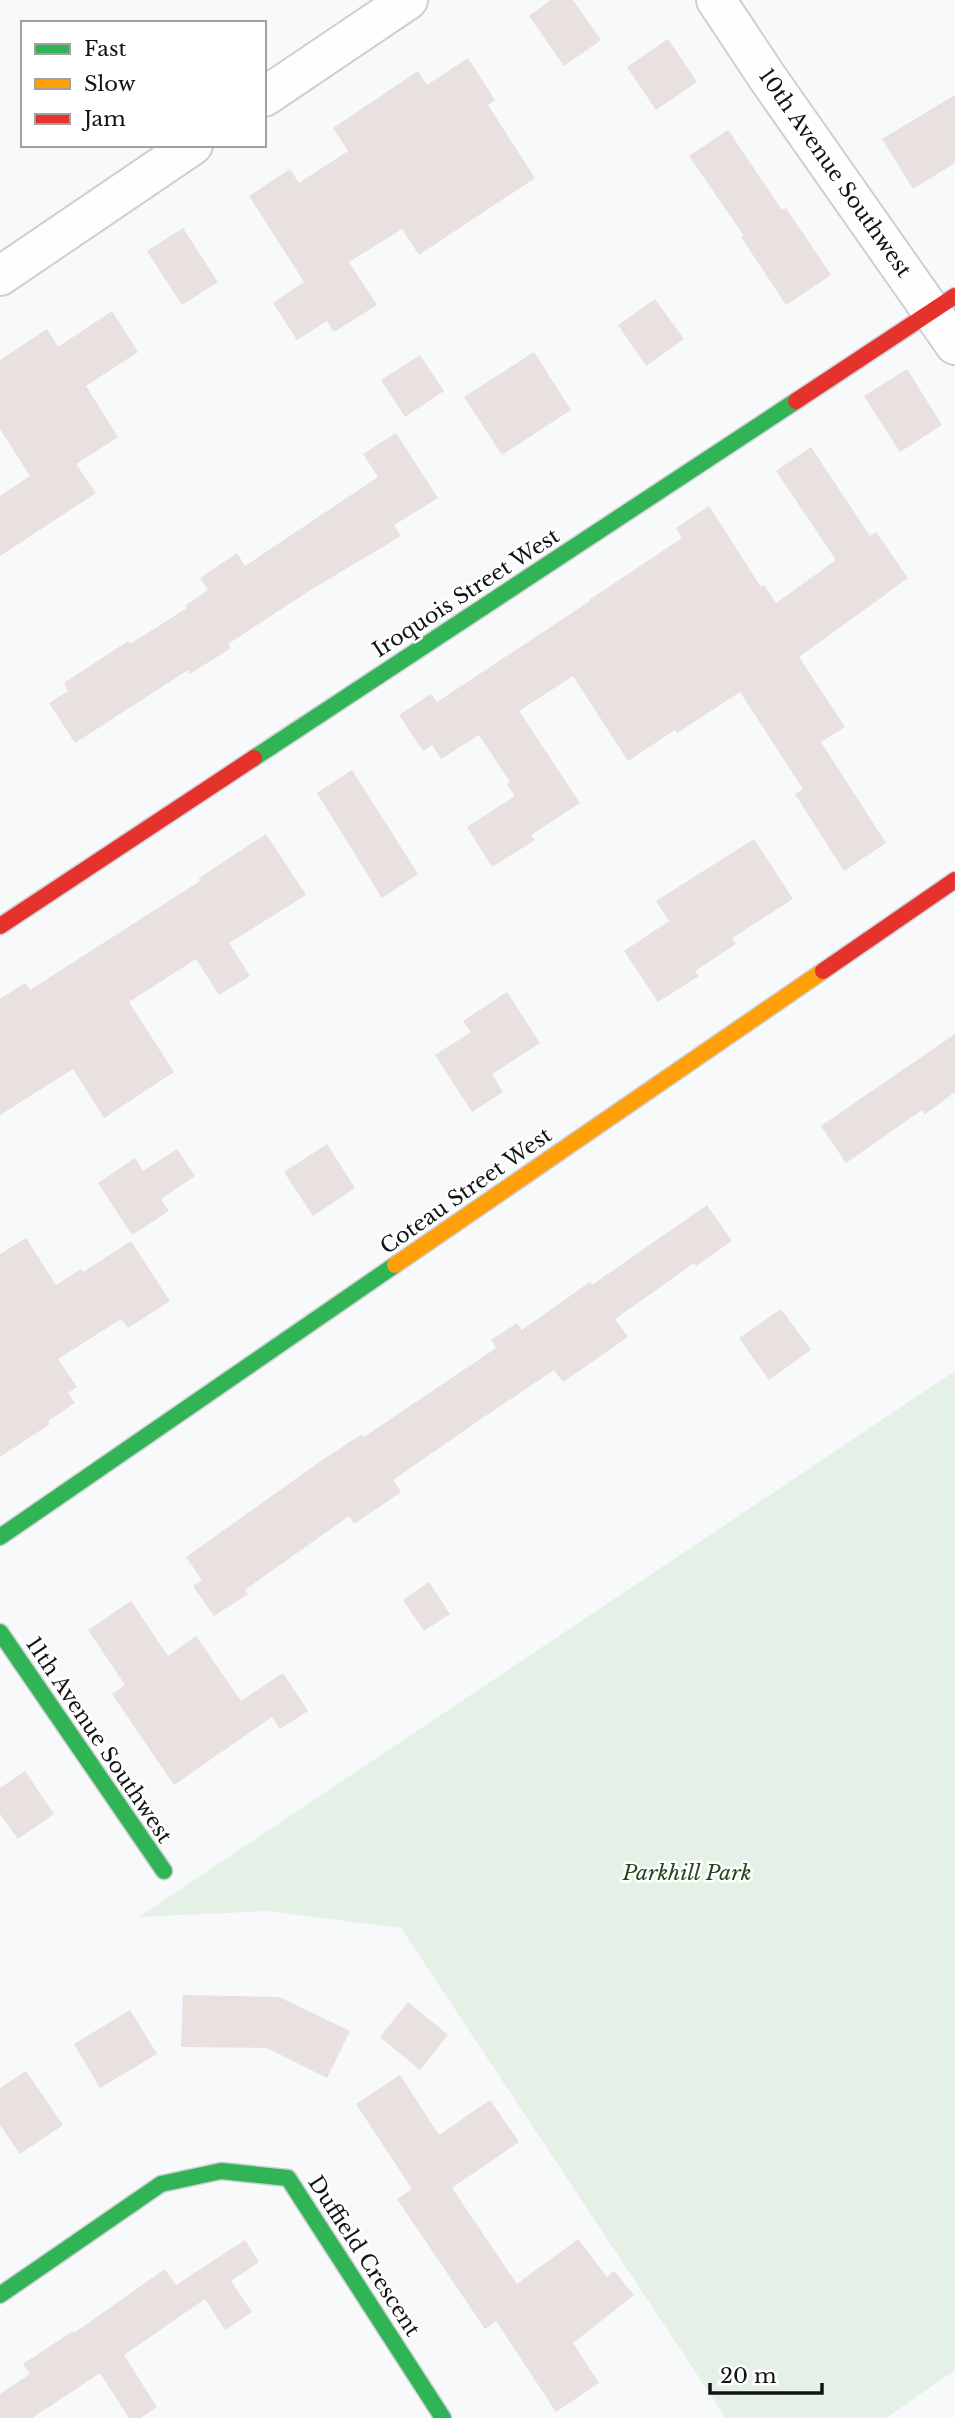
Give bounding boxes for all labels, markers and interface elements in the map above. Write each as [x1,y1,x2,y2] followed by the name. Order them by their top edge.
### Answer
[21,21,266,147] legend
[84,36,126,62] text: Fast
[753,64,917,282] street label: 10th Avenue Southwest
[84,71,136,97] text: Slow
[81,106,126,132] text: Jam
[368,523,564,663] street label: Iroquois Street West
[375,1122,557,1260] street label: Coteau Street West
[20,1632,178,1848] street label: 11th Avenue Southwest
[621,1860,752,1886] park label: Parkhill Park
[302,2171,426,2341] street label: Duffield Crescent
[710,2352,822,2396] scale bar
[720,2363,777,2389] text: 20 m

